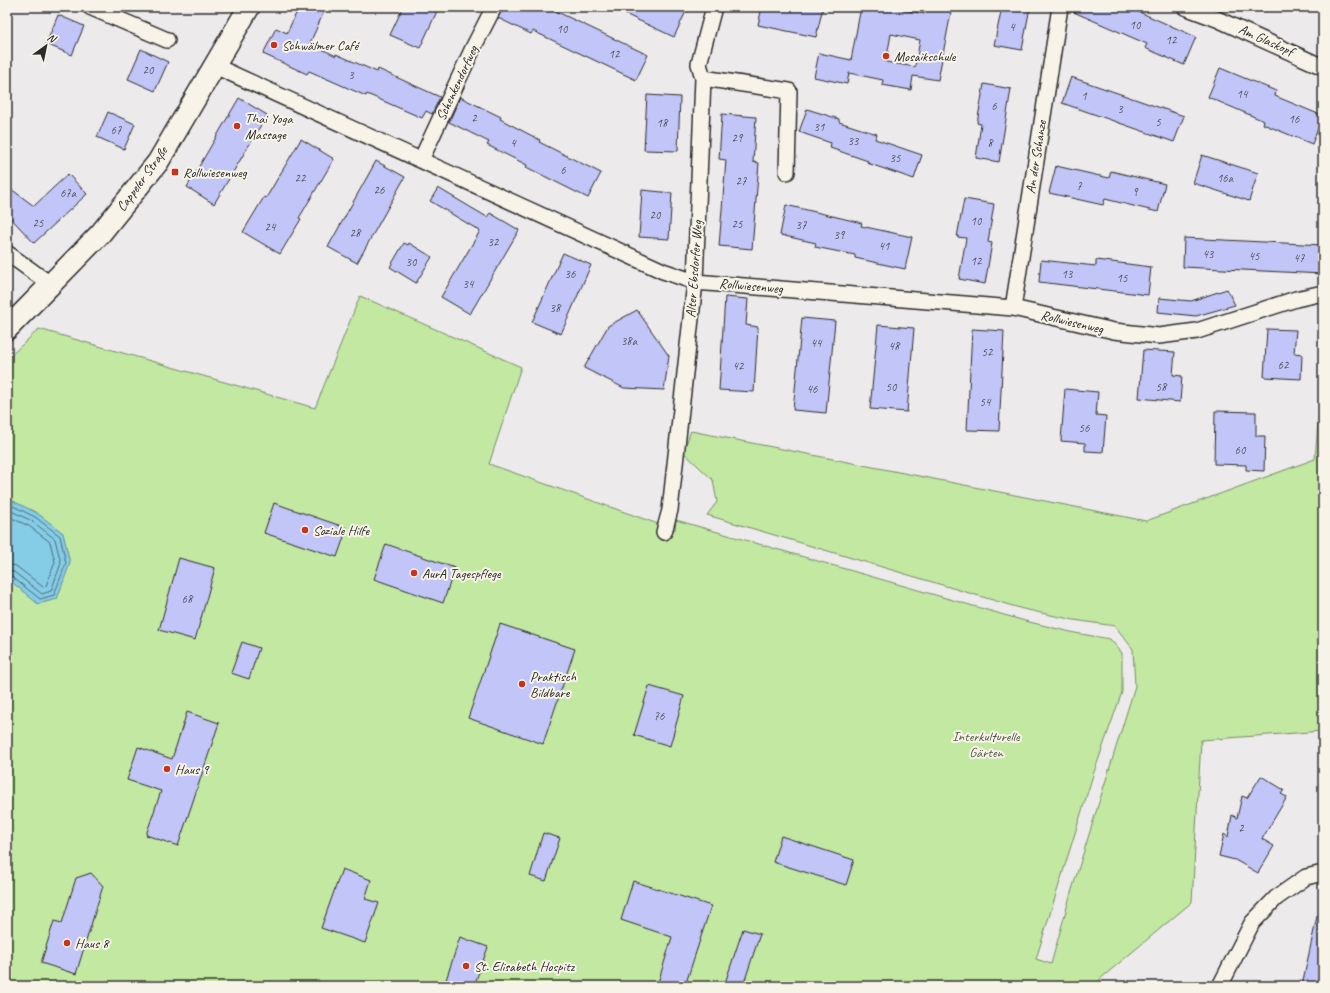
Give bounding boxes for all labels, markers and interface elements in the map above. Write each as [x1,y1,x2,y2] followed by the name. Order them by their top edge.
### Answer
[1130,17,1142,33] house number: 10
[1009,19,1016,35] house number: 4
[1236,20,1299,61] street label: Am Glaskopf
[557,21,569,37] house number: 10
[26,26,66,66] north arrow
[45,30,60,47] text: N
[1166,32,1178,48] house number: 12
[282,37,360,54] place label: Schwälmer Café
[269,40,279,50] marker: Schwälmer Café
[432,42,482,123] street label: Schenkendorfweg
[609,46,621,62] house number: 12
[894,48,957,65] place label: Mosaikschule
[881,51,891,61] marker: Mosaikschule
[143,62,155,78] house number: 20
[348,67,355,83] house number: 3
[1237,86,1249,102] house number: 14
[1081,88,1087,104] house number: 1
[991,98,997,114] house number: 6
[1117,101,1124,117] house number: 3
[245,110,293,143] place label: Thai Yoga Massage
[471,110,478,126] house number: 2
[1289,111,1300,127] house number: 16
[1155,114,1161,130] house number: 5
[657,115,669,131] house number: 18
[1022,118,1050,195] street label: An der Schanze
[814,119,825,135] house number: 31
[232,121,242,131] marker: Thai Yoga Massage
[111,122,122,138] house number: 67
[732,130,744,146] house number: 29
[848,133,860,149] house number: 33
[510,135,517,151] house number: 4
[987,135,994,151] house number: 8
[113,142,172,215] street label: Cappeler Straße
[890,150,901,166] house number: 35
[560,162,566,178] house number: 6
[183,164,248,181] place label: Rollwiesenweg
[170,167,180,177] marker: Rollwiesenweg
[295,170,307,186] house number: 22
[1217,170,1234,186] house number: 16a
[736,173,747,189] house number: 27
[1076,178,1082,194] house number: 7
[374,182,385,198] house number: 26
[1132,184,1139,200] house number: 9
[60,185,77,201] house number: 67a
[650,207,662,223] house number: 20
[971,213,983,229] house number: 10
[33,215,44,231] house number: 25
[732,216,743,232] house number: 25
[796,217,807,233] house number: 37
[265,219,277,235] house number: 24
[682,219,706,318] street label: Alter Ebsdorfer Weg
[350,225,362,241] house number: 28
[834,227,846,243] house number: 39
[488,234,500,250] house number: 32
[879,238,890,254] house number: 41
[1203,246,1215,262] house number: 43
[1249,248,1260,264] house number: 45
[1294,250,1305,266] house number: 47
[971,253,983,269] house number: 12
[406,254,418,270] house number: 30
[565,266,576,282] house number: 36
[1062,266,1074,282] house number: 13
[1117,270,1128,286] house number: 15
[718,275,785,297] street label: Rollwiesenweg
[463,276,475,292] house number: 34
[550,300,562,316] house number: 38
[1039,307,1106,338] street label: Rollwiesenweg
[621,333,638,349] house number: 38a
[811,335,823,351] house number: 44
[889,338,901,354] house number: 48
[982,344,994,360] house number: 52
[1278,357,1290,373] house number: 62
[733,358,745,374] house number: 42
[886,379,898,395] house number: 50
[1156,379,1168,395] house number: 58
[807,381,818,397] house number: 46
[980,394,992,410] house number: 54
[1079,420,1090,436] house number: 56
[1235,442,1247,458] house number: 60
[313,522,371,539] place label: Soziale Hilfe
[300,525,310,535] marker: Soziale Hilfe
[422,565,502,582] place label: AurA Tagespflege
[409,568,419,578] marker: AurA Tagespflege
[182,591,194,607] house number: 68
[530,668,577,701] place label: Praktisch Bildbare
[517,679,527,689] marker: Praktisch Bildbare
[654,708,665,724] house number: 76
[952,728,1021,761] park label: Interkulturelle Gärten
[175,761,210,778] place label: Haus 9
[162,764,172,774] marker: Haus 9
[1238,820,1245,836] house number: 2
[75,935,110,952] place label: Haus 8
[62,938,72,948] marker: Haus 8
[474,958,576,975] place label: St. Elisabeth Hospitz
[461,961,471,971] marker: St. Elisabeth Hospitz

